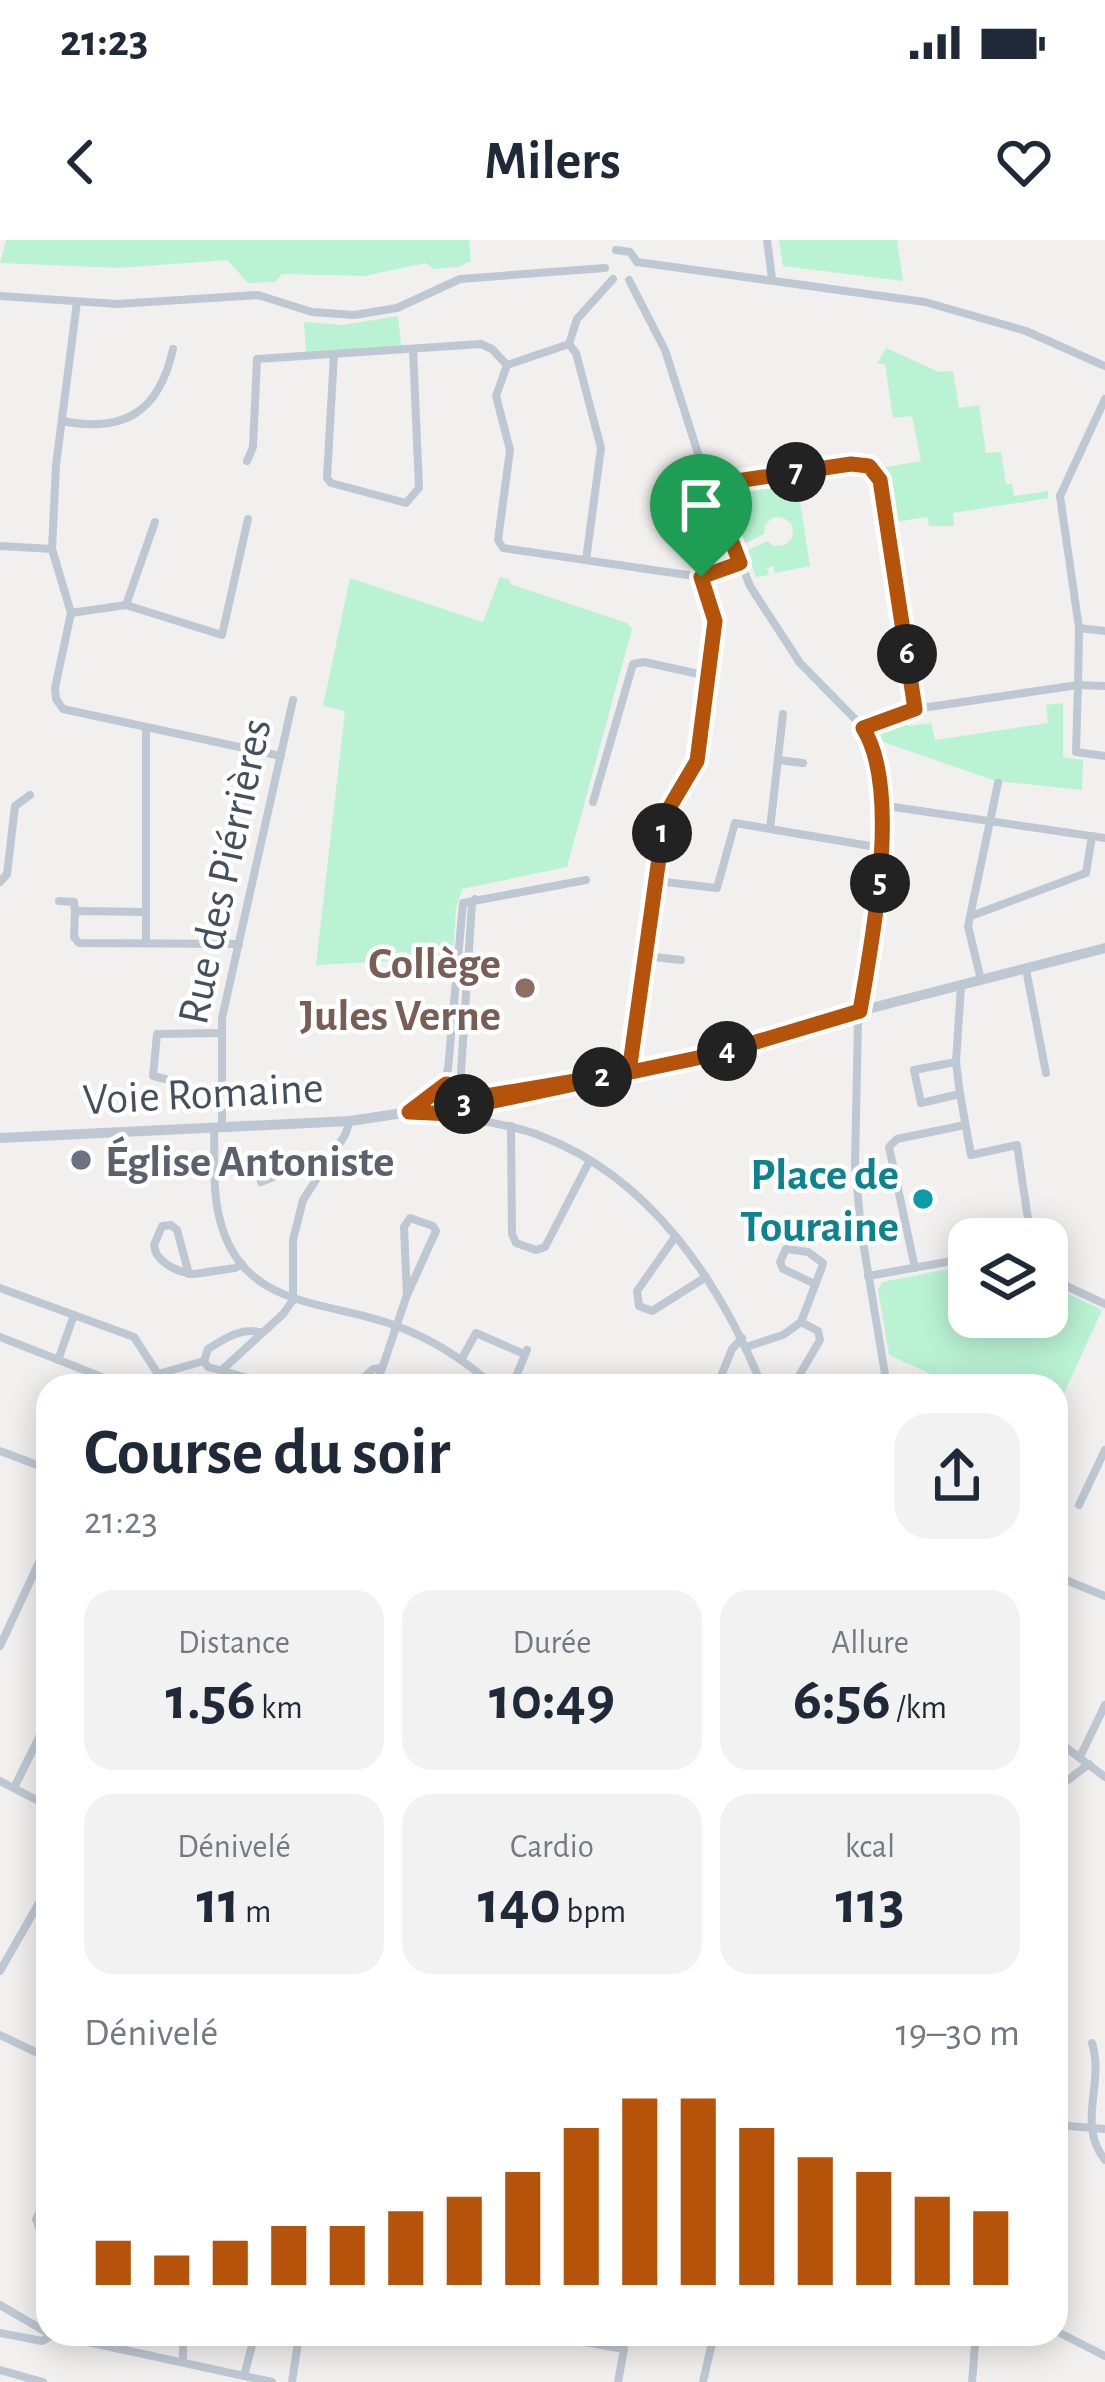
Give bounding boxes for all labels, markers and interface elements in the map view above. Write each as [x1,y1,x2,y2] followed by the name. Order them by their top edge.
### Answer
[60,19,148,64] text: 21:23
[48,129,114,195] icon: back
[991,129,1057,195] icon: heart
[484,135,621,189] text: Milers
[766,442,826,502] pin: 7
[650,454,752,577] pin
[789,455,803,488] text: 7
[668,472,734,538] icon: arrive
[877,624,937,684] pin: 6
[899,637,915,670] text: 6
[171,715,280,1028] street label: Rue des Piérrières
[632,803,692,863] pin: 1
[656,816,668,849] text: 1
[850,853,910,913] pin: 5
[873,866,887,899] text: 5
[299,942,501,1039] place label: Collège Jules Verne
[512,975,538,1001] marker: Collège Jules Verne
[697,1021,757,1081] pin: 4
[719,1034,735,1067] text: 4
[572,1047,632,1107] pin: 2
[594,1060,610,1093] text: 2
[82,1066,325,1123] street label: Voie Romaine
[434,1074,494,1134] pin: 3
[457,1087,471,1120] text: 3
[105,1136,395,1185] place label: Église Antoniste
[68,1147,94,1173] marker: Église Antoniste
[740,1153,899,1250] place label: Place de Touraine
[910,1186,936,1212] marker: Place de Touraine
[948,1218,1068,1338] map controls
[948,1218,1068,1338] button: layers
[894,1413,1020,1539] button: share
[84,1420,450,1486] text: Course du soir
[84,1502,158,1541] text: 21:23
[178,1627,290,1660] text: Distance
[513,1627,591,1660] text: Durée
[831,1627,909,1660] text: Allure
[165,1670,256,1730] text: 1.56
[489,1670,615,1730] text: 10:49
[793,1670,891,1730] text: 6:56
[256,1692,303,1725] text: km
[891,1692,947,1725] text: /km
[177,1831,291,1864] text: Dénivelé
[510,1831,594,1864] text: Cardio
[845,1831,895,1864] text: kcal
[196,1874,240,1934] text: 11
[478,1874,561,1934] text: 140
[835,1874,905,1934] text: 113
[240,1896,272,1929] text: m
[561,1896,626,1929] text: bpm
[84,2014,218,2053] text: Dénivelé
[895,2014,1020,2053] text: 19–30 m

